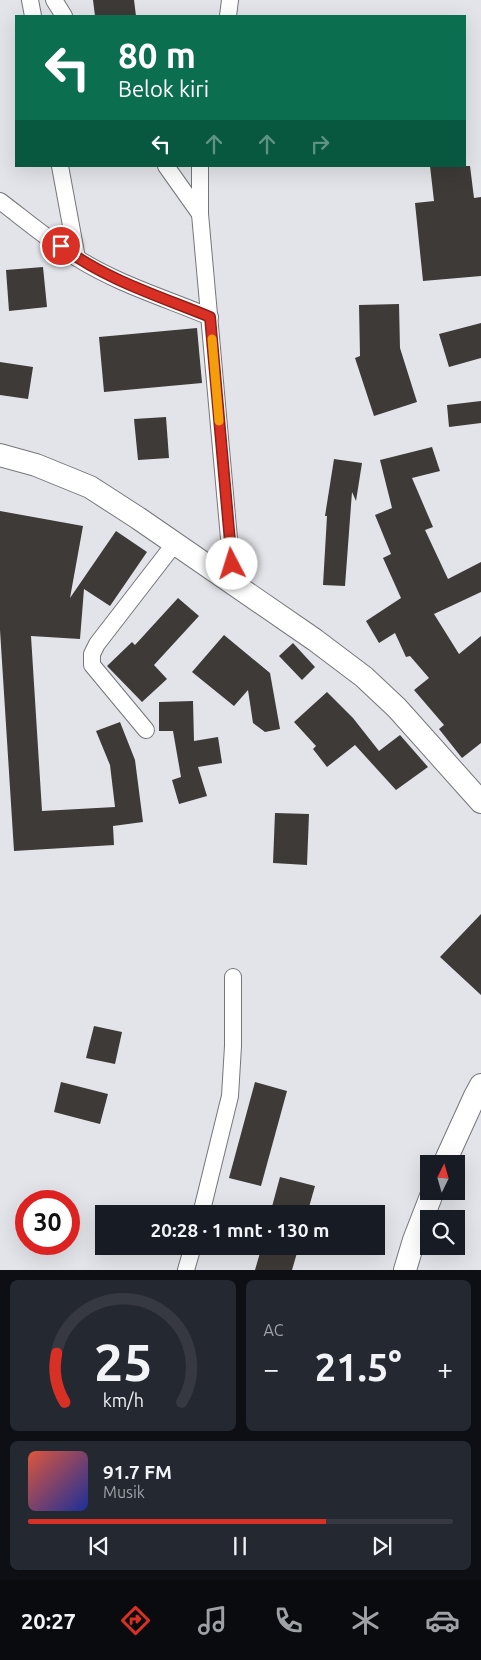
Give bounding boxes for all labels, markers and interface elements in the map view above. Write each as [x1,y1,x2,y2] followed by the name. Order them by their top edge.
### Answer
[35,35,100,100] icon: left
[118,35,196,75] text: 80 m
[118,76,209,101] text: Belok kiri
[147,130,175,158] icon: left
[200,130,228,158] icon: ahead
[253,130,281,158] icon: ahead
[306,130,334,158] icon: right
[40,225,82,267] pin
[47,232,75,260] icon: arrive
[205,537,257,589] position arrow
[420,1155,465,1200] north arrow
[420,1155,465,1255] map controls
[15,1190,80,1255] speed limit sign: 30
[420,1210,465,1255] button: search
[151,1219,329,1241] text: 20:28 · 1 mnt · 130 m
[264,1321,284,1339] text: AC
[93,1333,152,1391] text: 25
[315,1346,402,1388] text: 21.5°
[264,1353,279,1384] text: −
[437,1353,453,1384] text: +
[102,1390,143,1410] text: km/h
[103,1461,172,1483] text: 91.7 FM
[103,1483,145,1501] text: Musik
[85,1532,113,1560] icon: previous
[226,1532,254,1560] icon: pause
[368,1532,396,1560] icon: next
[118,1603,153,1638] icon: directions
[195,1603,230,1638] icon: music
[271,1603,306,1638] icon: phone
[348,1603,383,1638] icon: climate
[425,1603,460,1638] icon: car
[21,1608,76,1633] text: 20:27

